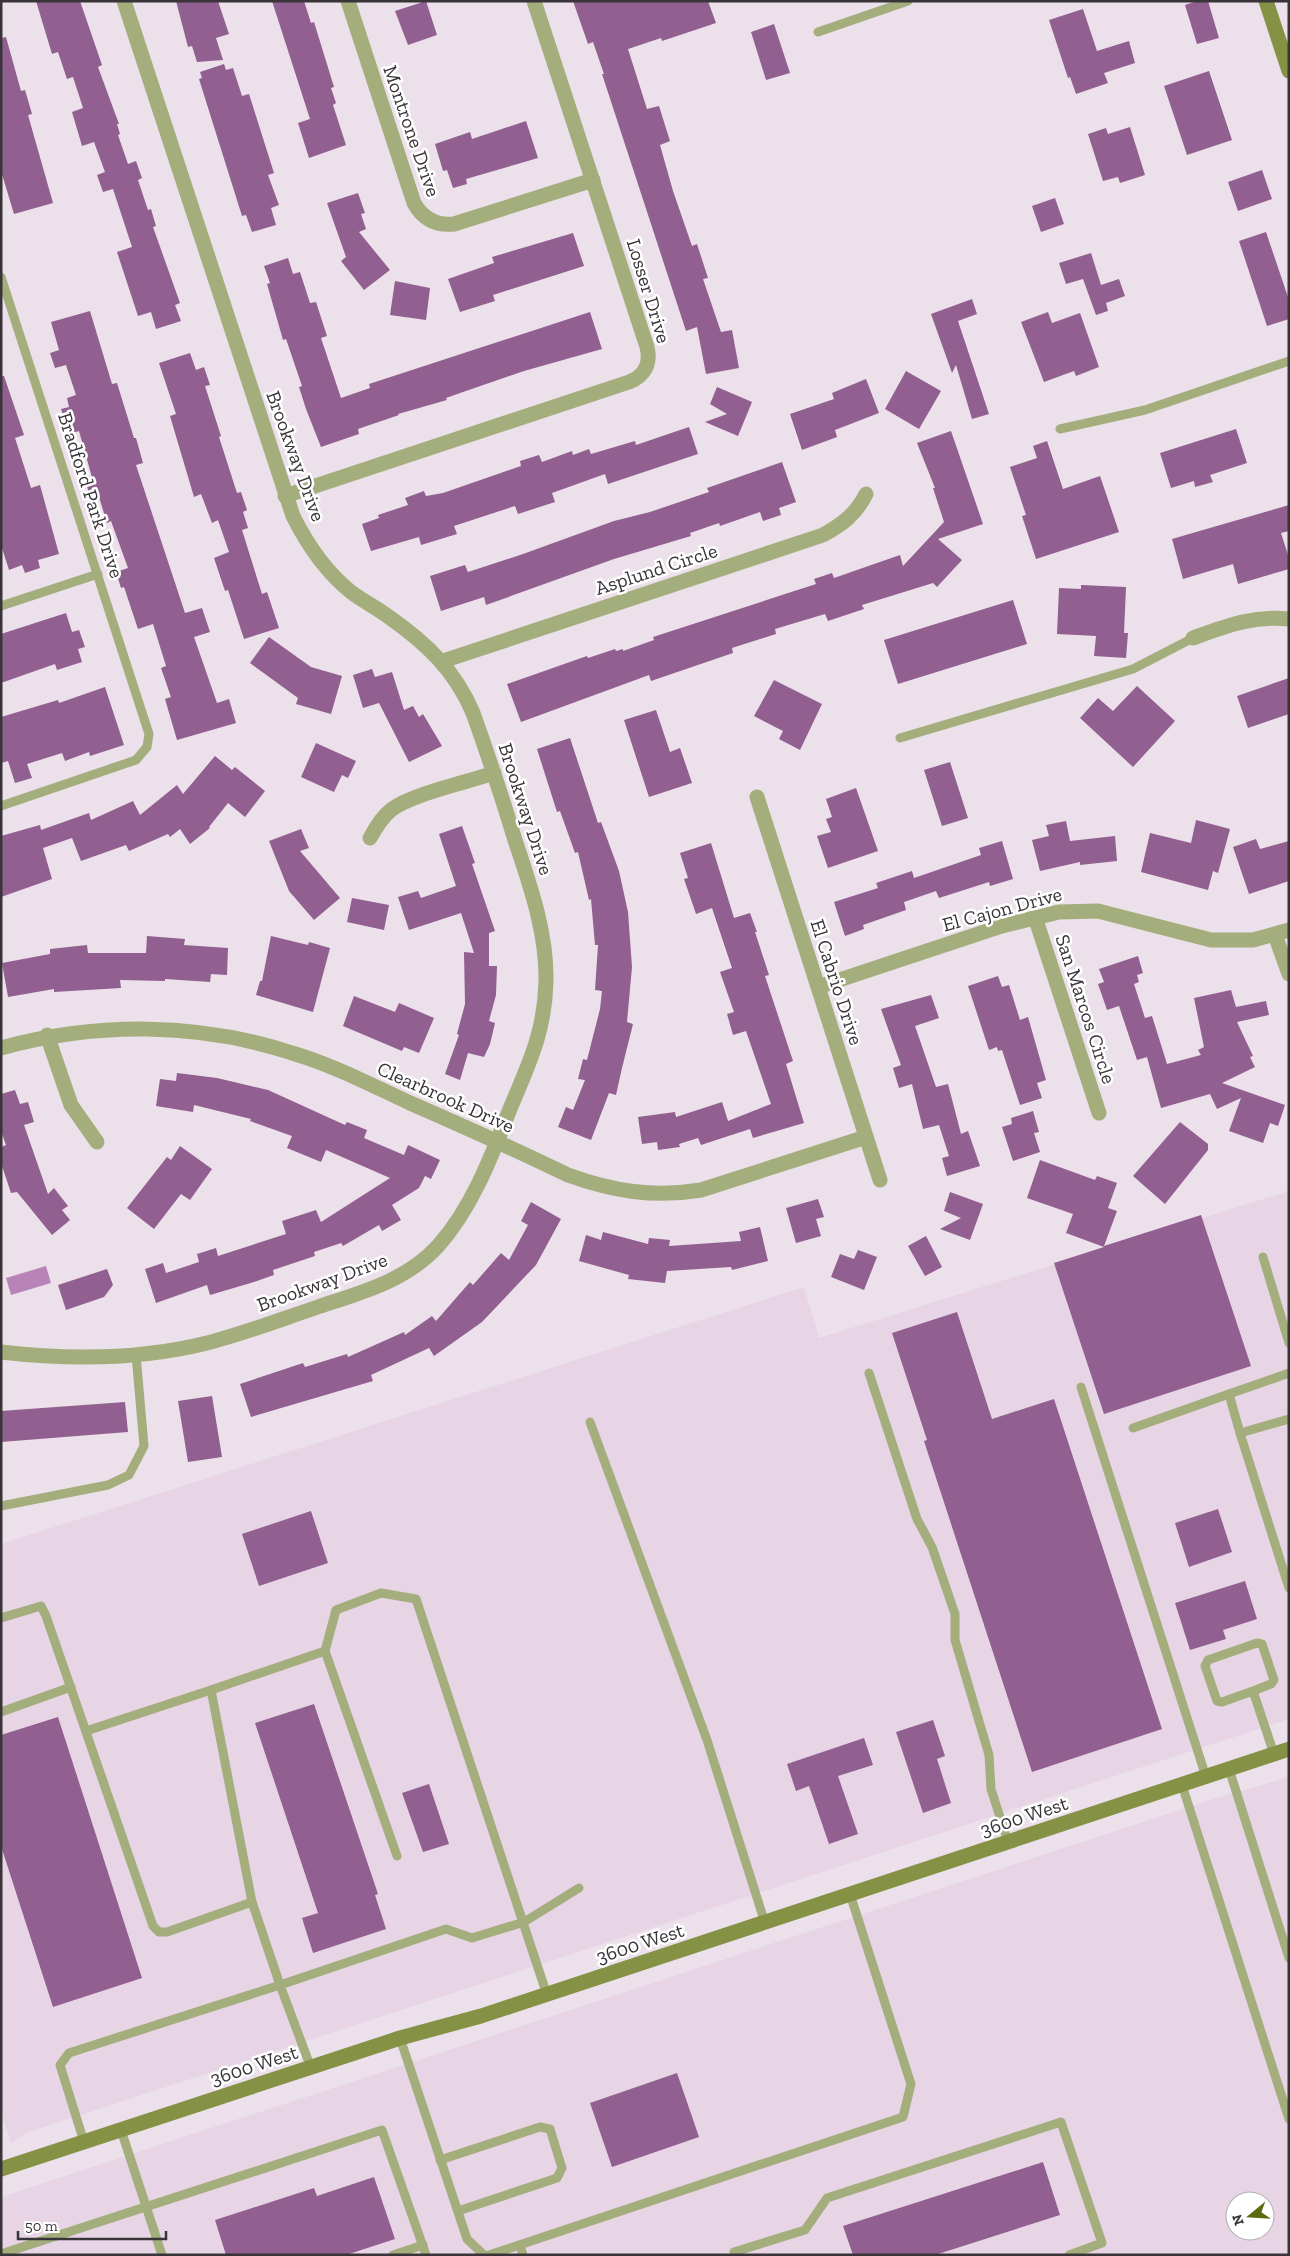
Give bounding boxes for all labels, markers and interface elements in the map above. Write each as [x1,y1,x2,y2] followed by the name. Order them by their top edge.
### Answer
[378,62,446,200] street label: Montrone Drive
[622,236,676,346] street label: Losser Drive
[261,387,331,525] street label: Brookway Drive
[53,409,129,581] street label: Bradford Park Drive
[592,538,720,600] street label: Asplund Circle
[493,740,559,878] street label: Brookway Drive
[940,882,1064,936] street label: El Cajon Drive
[805,916,869,1048] street label: El Cabrio Drive
[1051,931,1121,1087] street label: San Marcos Circle
[374,1056,518,1138] street label: Clearbrook Drive
[253,1247,391,1317] street label: Brookway Drive
[977,1790,1071,1841] street label: 3600 West
[593,1917,687,1968] street label: 3600 West
[207,2039,301,2090] street label: 3600 West
[1225,2191,1275,2241] north arrow
[18,2208,165,2240] scale bar
[1228,2212,1248,2228] text: N
[25,2217,58,2235] text: 50 m

